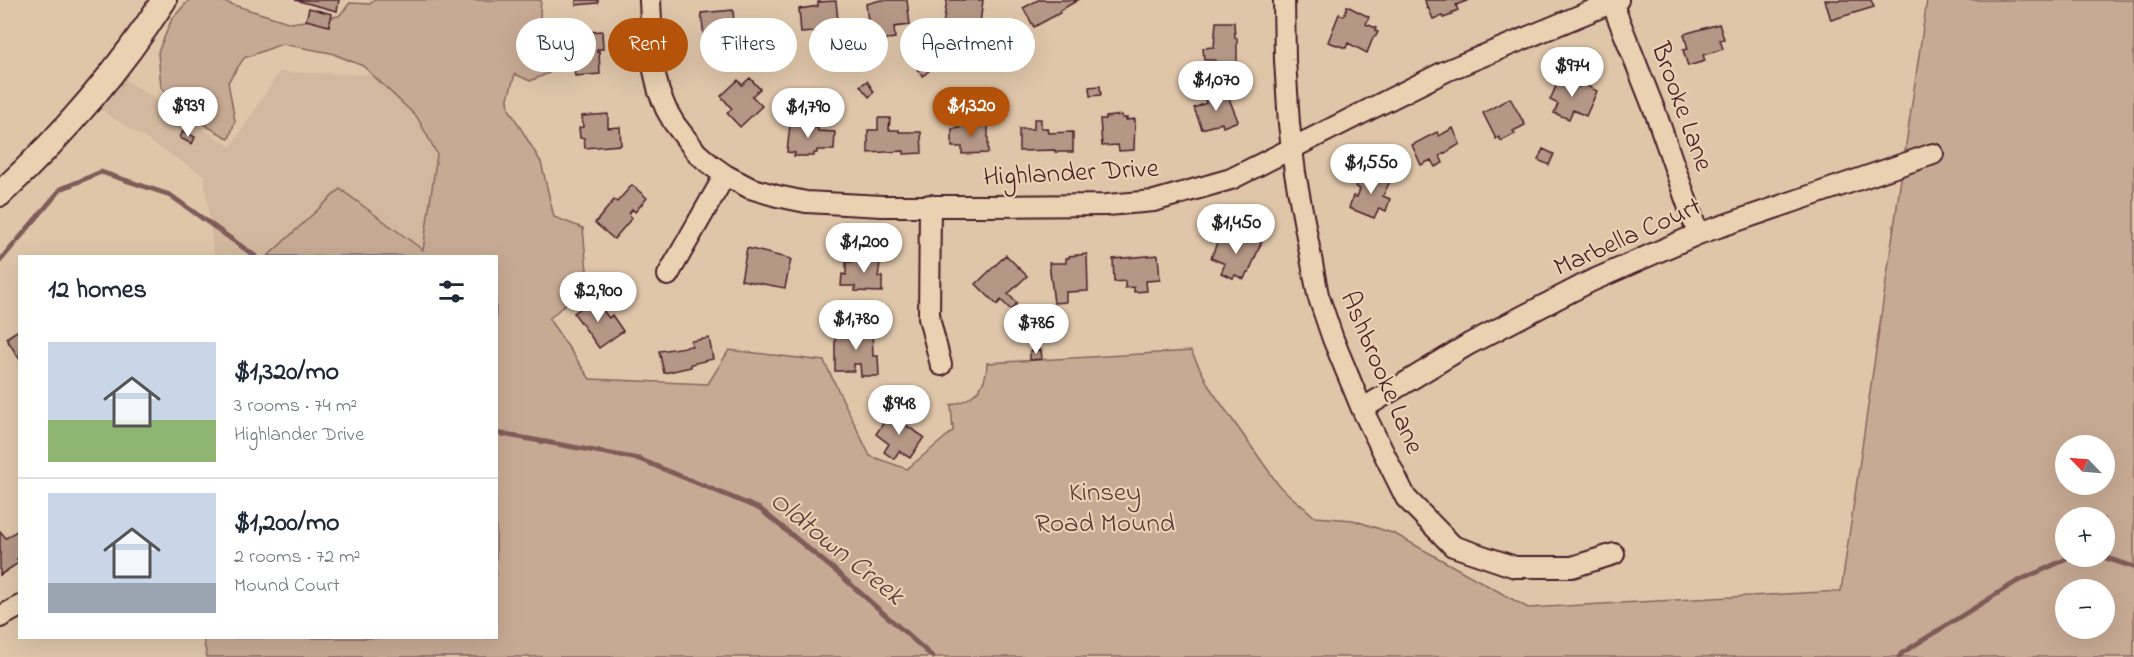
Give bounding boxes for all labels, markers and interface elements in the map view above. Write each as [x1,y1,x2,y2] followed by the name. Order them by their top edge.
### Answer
[516,18,596,72] chip: Buy
[608,18,688,72] chip: Rent
[700,18,797,72] chip: Filters
[809,18,888,72] chip: New
[900,18,1035,72] chip: Apartment
[1639,36,1723,178] street label: Brooke Lane
[1536,47,1608,98] pin: $974
[1555,52,1589,81] text: $974
[1167,61,1265,112] pin: $1,070
[1192,66,1240,95] text: $1,070
[152,87,224,138] pin: $939
[922,87,1020,138] pin: $1,320
[759,88,857,139] pin: $1,790
[172,92,204,121] text: $939
[947,92,995,121] text: $1,320
[786,93,830,122] text: $1,790
[1322,144,1420,195] pin: $1,550
[1344,149,1398,178] text: $1,550
[982,150,1161,198] street label: Highlander Drive
[1548,188,1708,288] street label: Marbella Court
[1187,204,1285,255] pin: $1,450
[1211,209,1261,238] text: $1,450
[815,223,913,274] pin: $1,200
[839,228,889,257] text: $1,200
[48,272,147,310] text: 12 homes
[549,272,647,323] pin: $2,900
[435,275,468,308] icon: filters
[574,277,622,306] text: $2,900
[1329,285,1433,461] street label: Ashbrooke Lane
[807,300,905,351] pin: $1,780
[1000,304,1072,355] pin: $786
[833,305,879,334] text: $1,780
[1018,309,1054,338] text: $786
[234,354,339,392] text: $1,320/mo
[96,366,168,438] icon: home
[863,385,935,436] pin: $948
[882,390,916,419] text: $948
[234,392,357,421] text: 3 rooms · 74 m²
[234,421,364,450] text: Highlander Drive
[2055,435,2115,495] north arrow
[2055,435,2115,639] map controls
[1035,474,1175,544] park label: Kinsey Road Mound
[760,482,914,617] water label: Oldtown Creek
[234,505,340,543] text: $1,200/mo
[2055,507,2115,567] button: +
[96,517,168,589] icon: home
[234,543,361,572] text: 2 rooms · 72 m²
[234,572,340,601] text: Mound Court
[2055,579,2115,639] button: −

